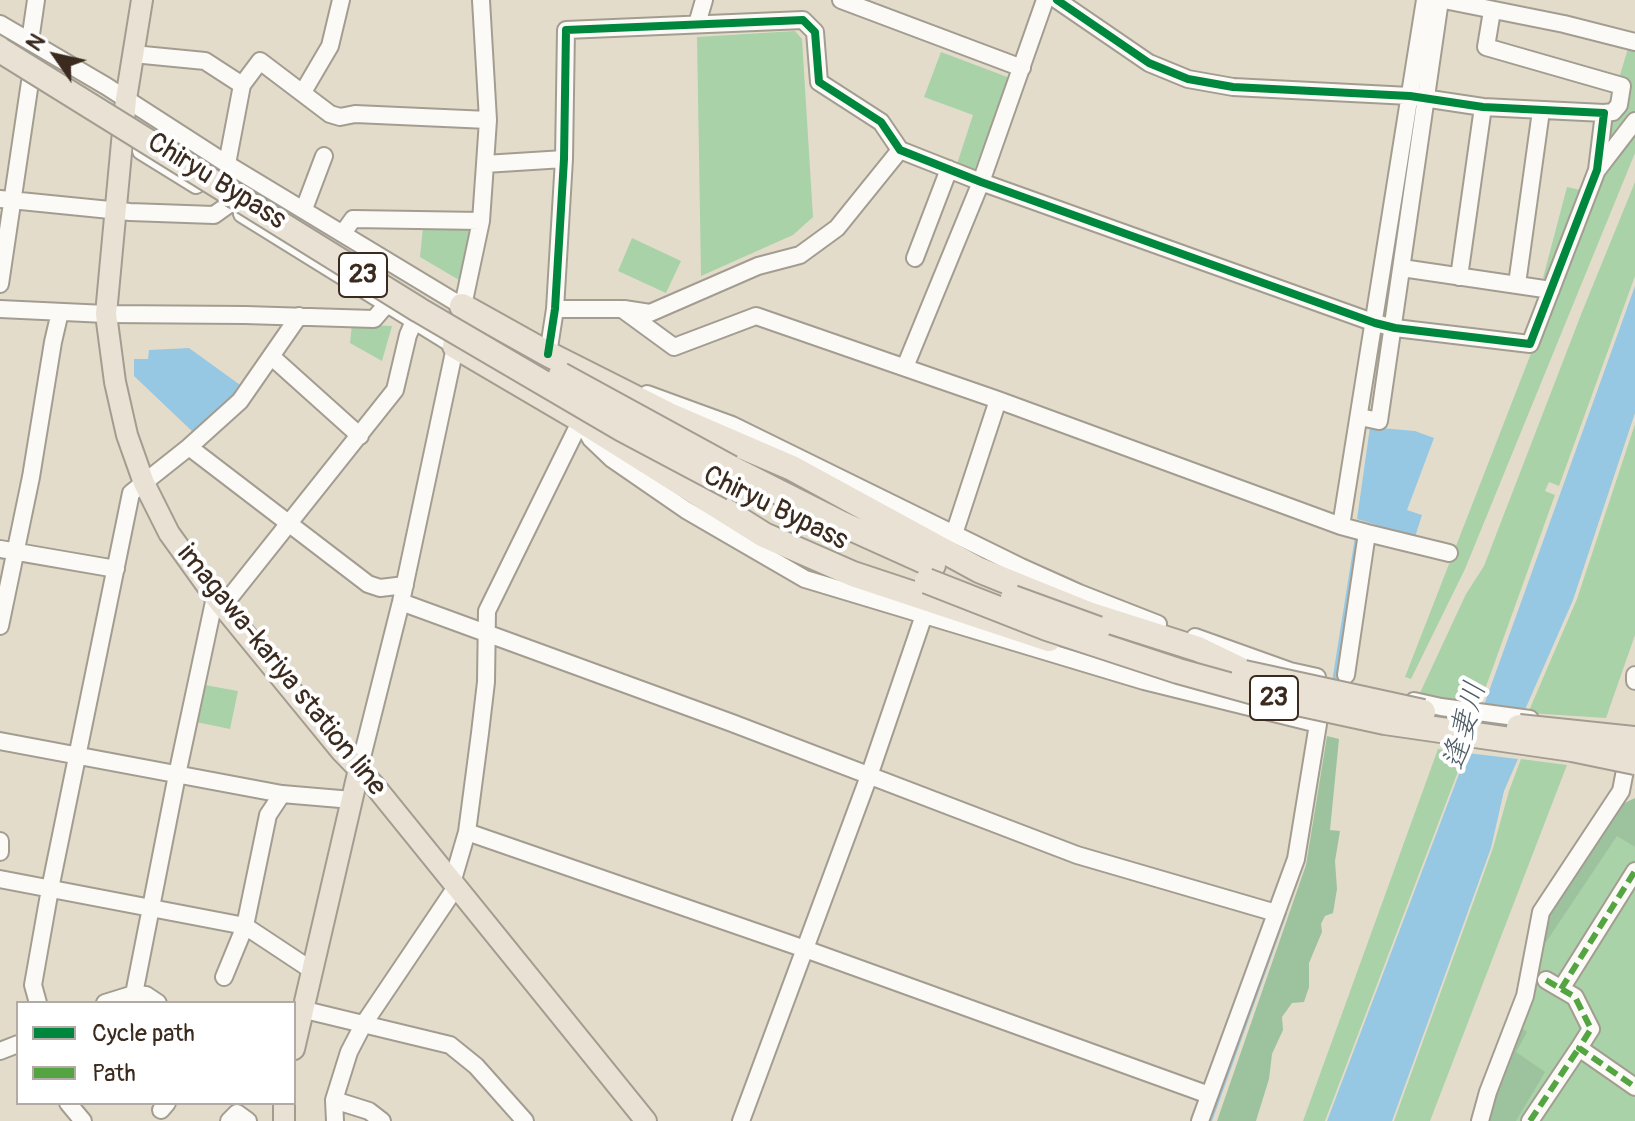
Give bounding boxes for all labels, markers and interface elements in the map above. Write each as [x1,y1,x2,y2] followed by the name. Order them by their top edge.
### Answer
[16,16,96,96] north arrow
[20,29,52,57] text: N
[141,126,291,238] street label: Chiryu Bypass
[339,253,387,297] road number: 23
[697,460,853,558] street label: Chiryu Bypass
[169,538,393,804] street label: imagawa-kariya station line
[1250,676,1298,720] road number: 23
[1437,678,1495,774] water label: 逢妻川
[16,1001,296,1105] legend
[92,1019,195,1048] text: Cycle path
[92,1059,136,1088] text: Path

